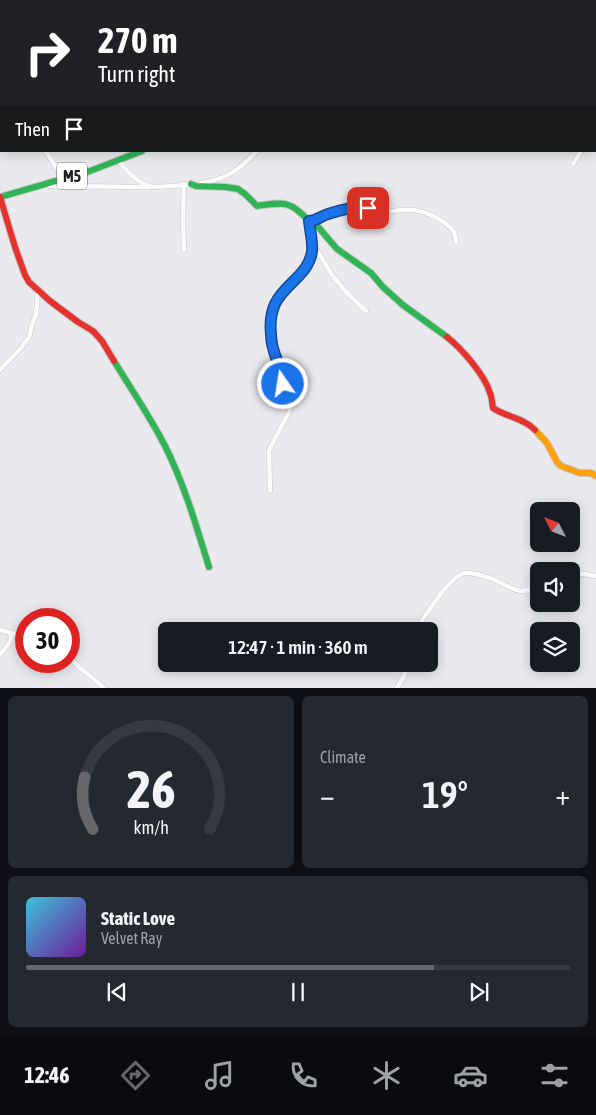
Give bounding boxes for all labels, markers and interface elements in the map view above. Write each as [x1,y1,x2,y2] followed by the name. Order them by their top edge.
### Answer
[15,20,80,85] icon: right
[98,20,177,60] text: 270 m
[98,61,175,87] text: Turn right
[60,115,88,143] icon: arrive
[15,118,50,140] text: Then
[57,162,87,190] road number: M5
[347,187,389,229] pin
[354,194,382,222] icon: arrive
[256,357,308,409] position arrow
[530,502,580,552] north arrow
[530,502,580,672] map controls
[530,562,580,612] button: sound
[15,608,80,673] speed limit sign: 30
[530,622,580,672] button: layers
[228,636,368,658] text: 12:47 · 1 min · 360 m
[320,748,366,766] text: Climate
[127,759,175,819] text: 26
[422,773,468,816] text: 19°
[320,779,335,811] text: −
[555,779,570,811] text: +
[133,817,169,838] text: km/h
[101,907,175,929] text: Static Love
[101,929,162,947] text: Velvet Ray
[103,978,131,1006] icon: previous
[284,978,312,1006] icon: pause
[465,978,493,1006] icon: next
[118,1058,153,1093] icon: directions
[202,1058,237,1093] icon: music
[286,1058,321,1093] icon: phone
[369,1058,404,1093] icon: climate
[453,1058,488,1093] icon: car
[537,1058,572,1093] icon: filters
[24,1062,70,1088] text: 12:46

